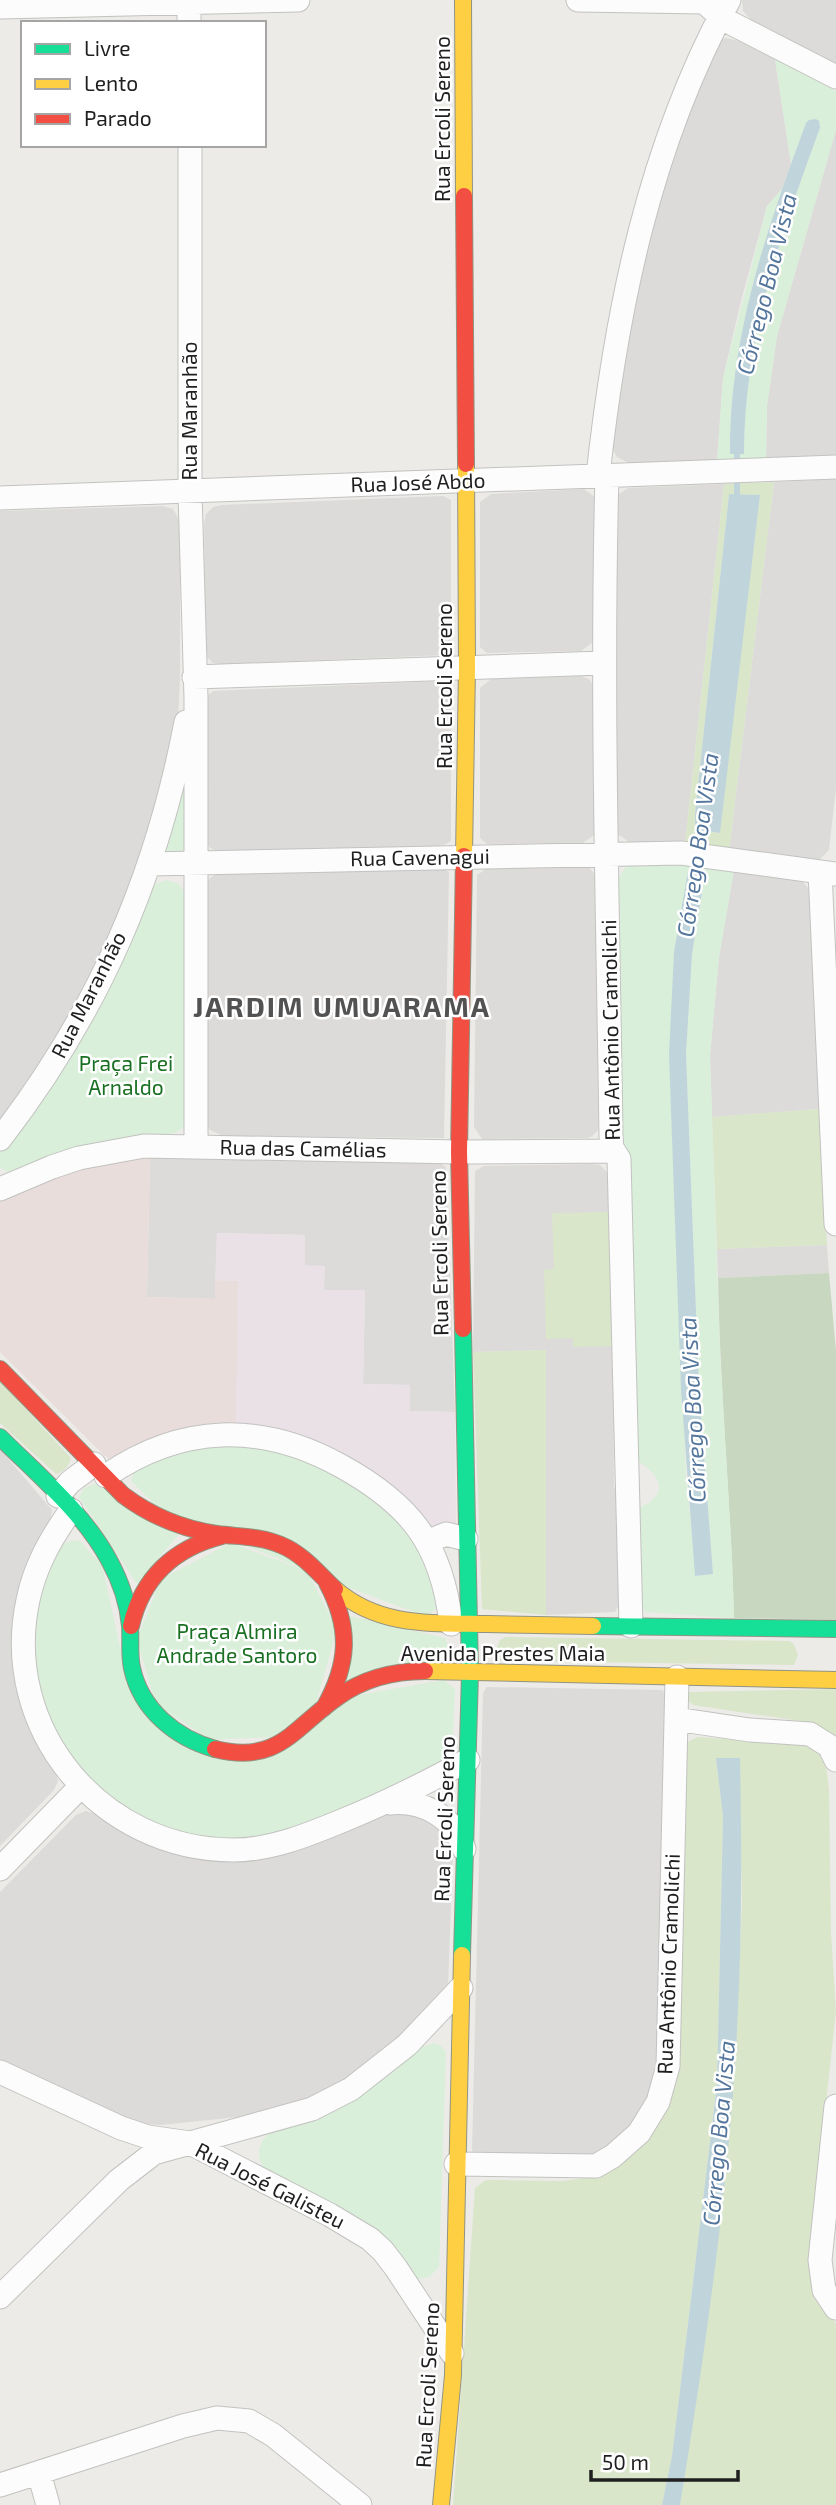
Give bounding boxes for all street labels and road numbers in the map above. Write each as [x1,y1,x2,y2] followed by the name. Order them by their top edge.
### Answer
[429,36,454,202] street label: Rua Ercoli Sereno
[176,342,201,480] street label: Rua Maranhão
[350,467,486,496] street label: Rua José Abdo
[431,603,456,769] street label: Rua Ercoli Sereno
[350,843,490,870] street label: Rua Cavenagui
[595,919,624,1141] street label: Rua Antônio Cramolichi
[45,927,130,1062] street label: Rua Maranhão
[219,1134,387,1161] street label: Rua das Camélias
[425,1170,452,1336] street label: Rua Ercoli Sereno
[401,1640,605,1665] street label: Avenida Prestes Maia
[428,1736,459,1902] street label: Rua Ercoli Sereno
[651,1853,684,2075] street label: Rua Antônio Cramolichi
[192,2136,350,2233] street label: Rua José Galisteu
[410,2301,443,2468] street label: Rua Ercoli Sereno

